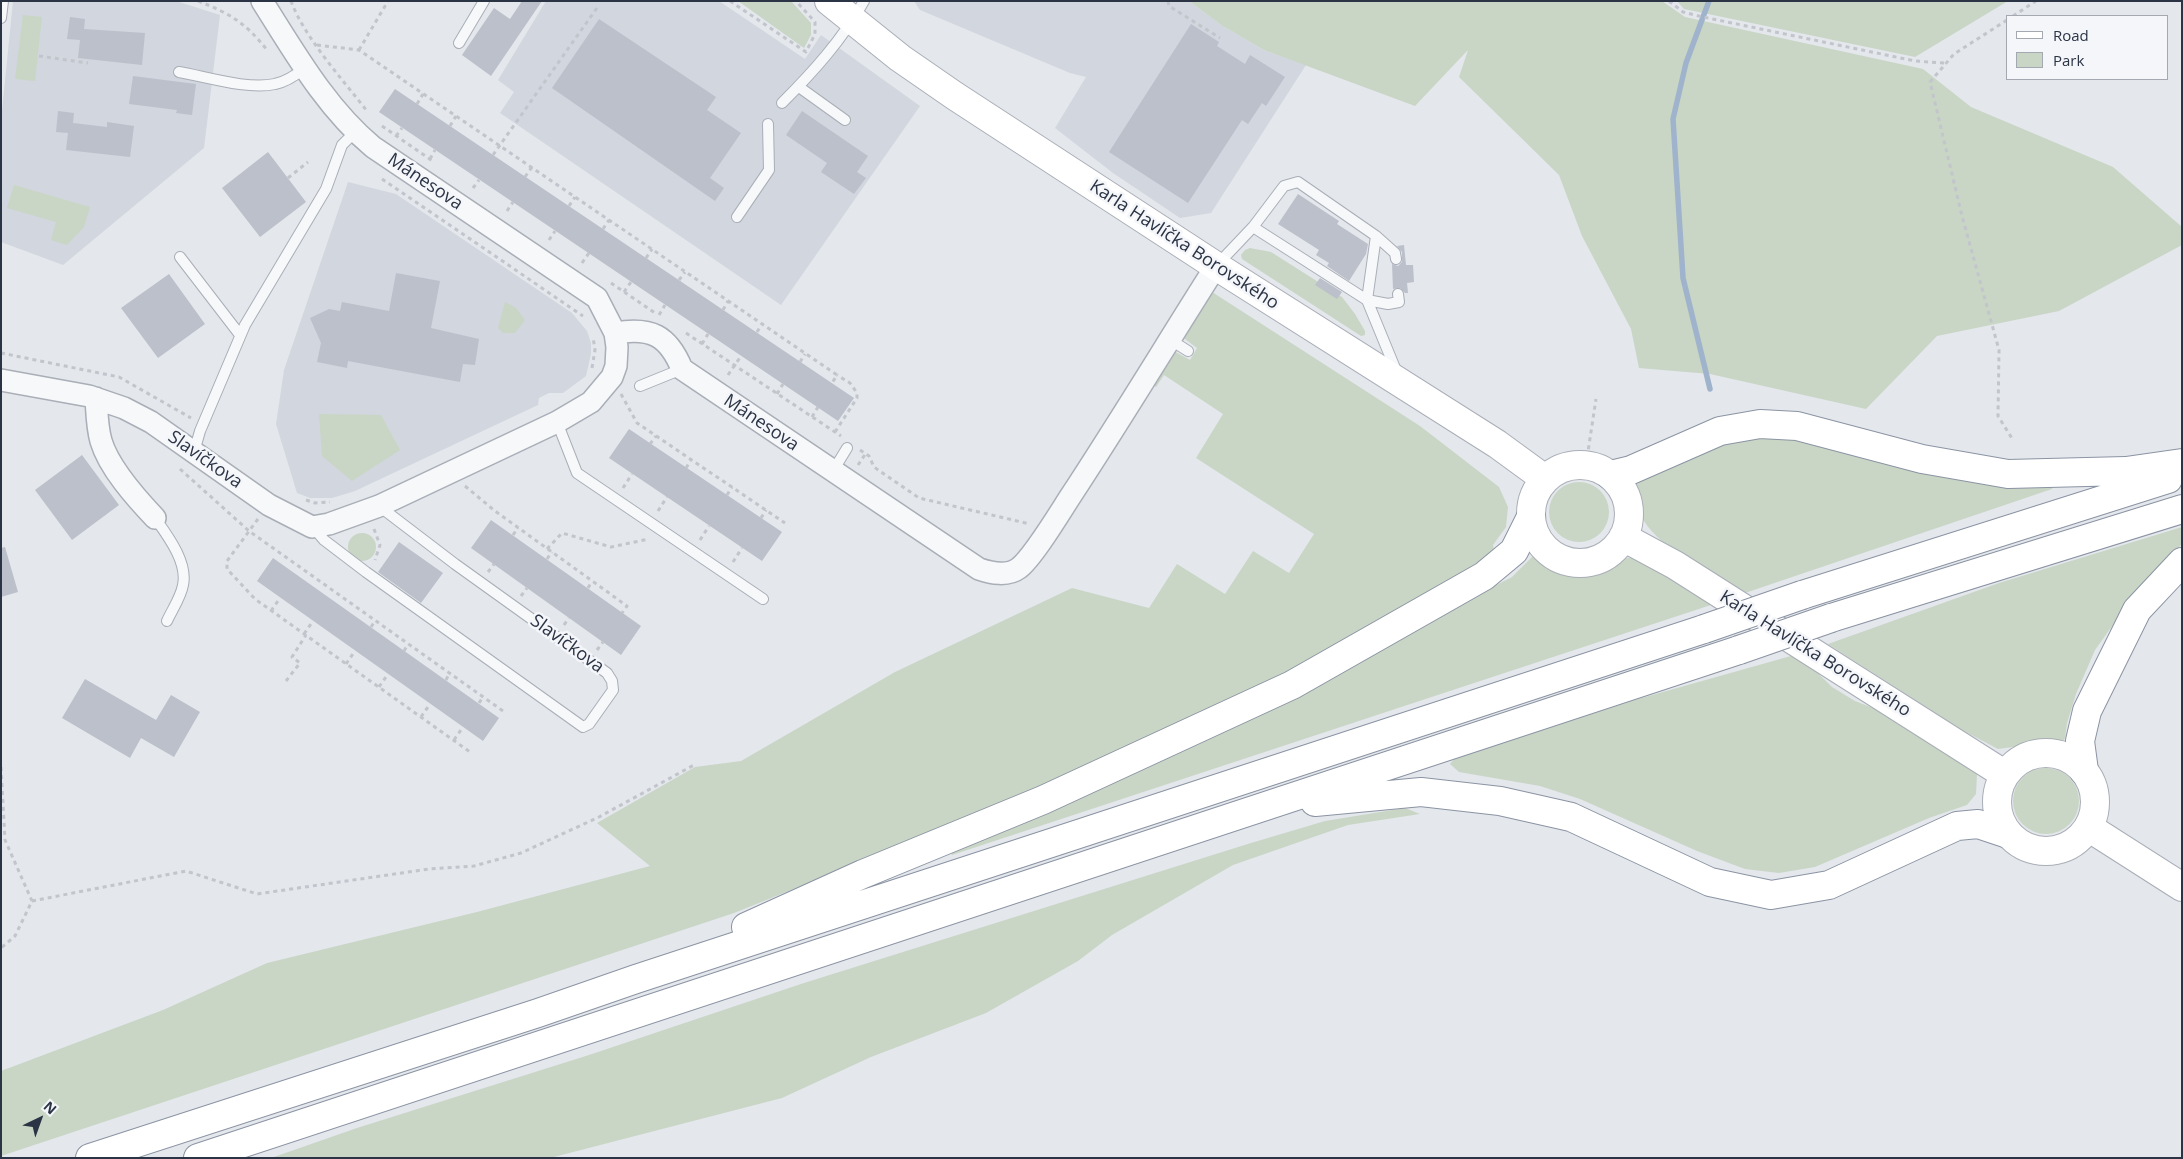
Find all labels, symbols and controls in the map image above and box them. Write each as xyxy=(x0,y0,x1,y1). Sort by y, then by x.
legend xyxy=(2006,15,2168,80)
text: Road xyxy=(2053,25,2089,45)
text: Park xyxy=(2053,50,2084,70)
street label: Mánesova xyxy=(383,149,467,215)
street label: Karla Havlíčka Borovského xyxy=(1085,176,1283,314)
street label: Mánesova xyxy=(719,390,803,456)
street label: Slavíčkova xyxy=(164,427,246,493)
street label: Karla Havlíčka Borovského xyxy=(1715,586,1915,722)
street label: Slavíčkova xyxy=(526,610,608,678)
north arrow xyxy=(15,1094,65,1144)
text: N xyxy=(40,1097,61,1118)

